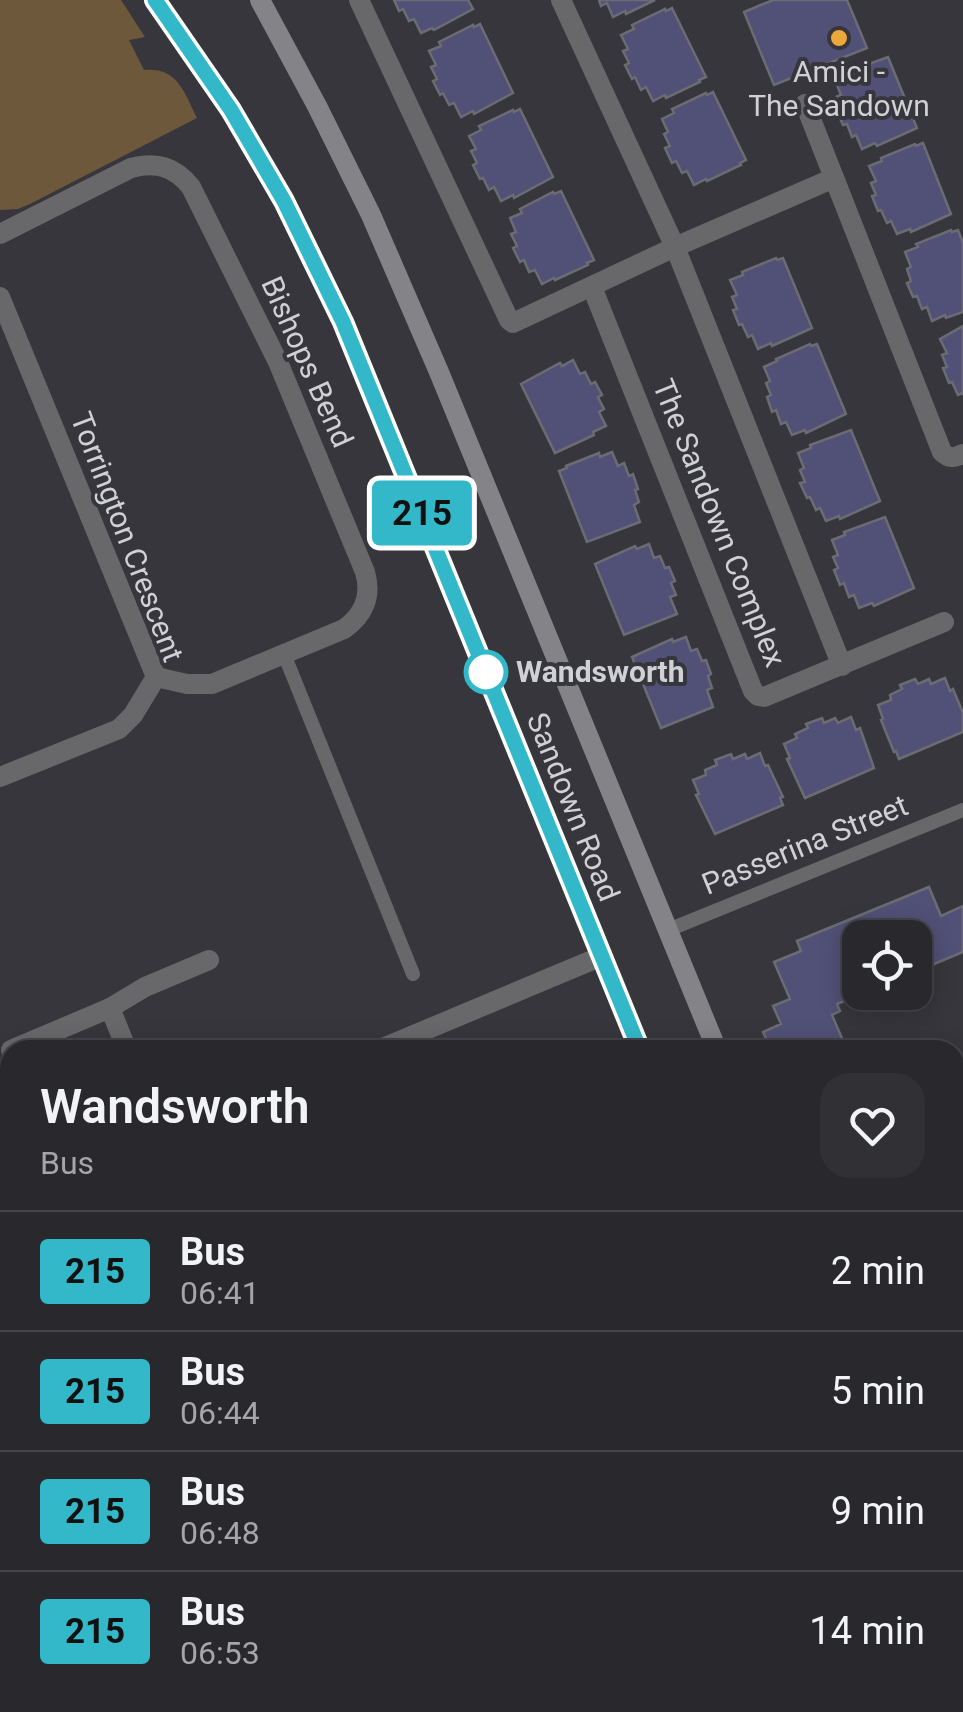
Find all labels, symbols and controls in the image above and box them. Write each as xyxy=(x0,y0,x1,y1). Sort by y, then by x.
marker: Amici - The Sandown xyxy=(828,27,850,49)
place label: Amici - The Sandown xyxy=(748,54,930,123)
street label: Bishops Bend xyxy=(254,271,361,452)
street label: The Sandown Complex xyxy=(646,374,793,672)
street label: Torrington Crescent xyxy=(64,407,191,666)
line badge: 215 xyxy=(364,480,480,546)
text: 215 xyxy=(392,493,452,534)
marker: Wandsworth xyxy=(465,651,507,693)
place label: Wandsworth xyxy=(516,654,685,689)
street label: Sandown Road xyxy=(520,707,627,906)
street label: Passerina Street xyxy=(697,787,913,902)
map controls xyxy=(842,920,932,1010)
button: locate xyxy=(842,920,932,1010)
button: heart xyxy=(820,1073,925,1178)
text: Wandsworth xyxy=(40,1078,310,1135)
text: Bus xyxy=(40,1144,94,1182)
text: Bus xyxy=(180,1230,245,1274)
text: 2 min xyxy=(831,1249,925,1293)
text: 215 xyxy=(65,1251,125,1292)
text: 06:41 xyxy=(180,1274,260,1312)
text: Bus xyxy=(180,1350,245,1394)
text: 5 min xyxy=(831,1369,925,1413)
text: 215 xyxy=(65,1371,125,1412)
text: 06:44 xyxy=(180,1394,260,1432)
text: Bus xyxy=(180,1470,245,1514)
text: 9 min xyxy=(831,1489,925,1533)
text: 215 xyxy=(65,1491,125,1532)
text: 06:48 xyxy=(180,1514,260,1552)
text: Bus xyxy=(180,1590,245,1634)
text: 14 min xyxy=(809,1609,925,1653)
text: 215 xyxy=(65,1611,125,1652)
text: 06:53 xyxy=(180,1634,260,1672)

